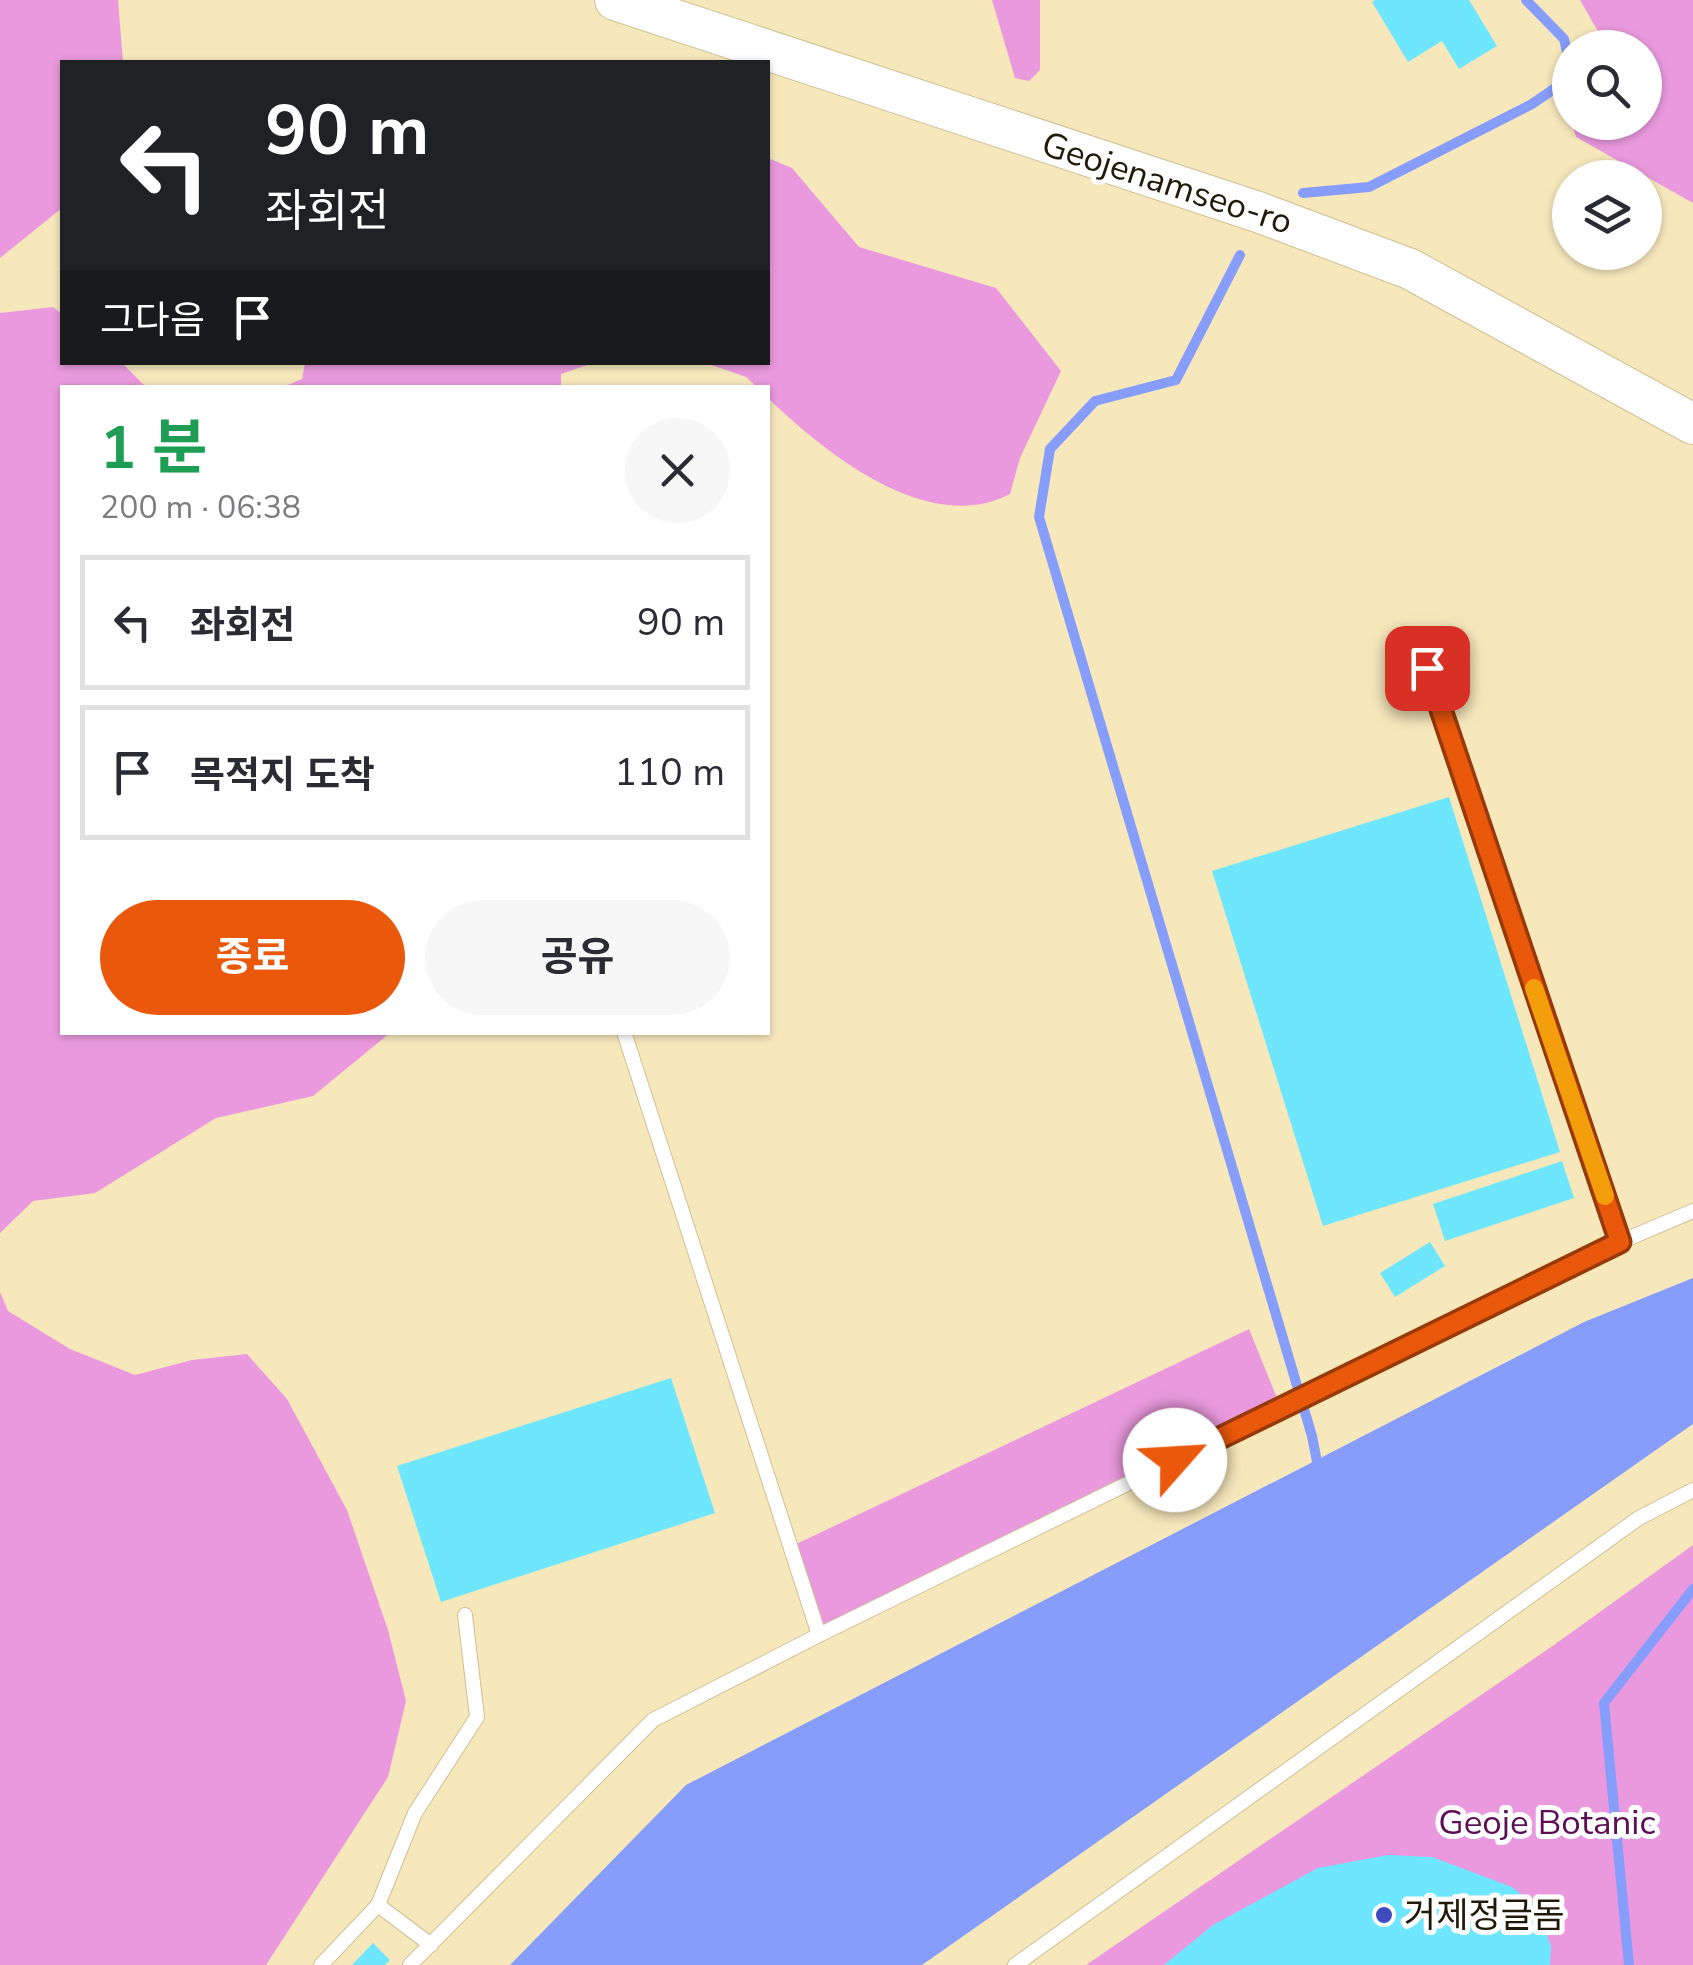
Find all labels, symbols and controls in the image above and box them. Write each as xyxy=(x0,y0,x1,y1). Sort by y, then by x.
map controls xyxy=(1552,30,1662,270)
button: search xyxy=(1552,30,1662,140)
text: 90 m xyxy=(265,83,429,179)
icon: left xyxy=(100,100,230,230)
street label: Geojenamseo-ro xyxy=(1036,120,1298,246)
button: layers xyxy=(1552,160,1662,270)
text: 좌회전 xyxy=(265,181,389,242)
icon: arrive xyxy=(225,290,280,345)
text: 그다음 xyxy=(100,295,205,346)
text: 1 분 xyxy=(100,407,207,489)
button: close xyxy=(625,418,730,523)
text: 200 m · 06:38 xyxy=(100,486,301,529)
icon: left xyxy=(105,595,160,650)
text: 90 m xyxy=(637,597,725,648)
text: 좌회전 xyxy=(190,600,295,651)
pin xyxy=(1385,626,1470,711)
icon: arrive xyxy=(1400,641,1455,696)
icon: arrive xyxy=(105,745,160,800)
text: 110 m xyxy=(614,747,725,798)
text: 목적지 도착 xyxy=(190,750,375,801)
button: 종료 xyxy=(100,900,405,1015)
button: 공유 xyxy=(425,900,730,1015)
position arrow xyxy=(1123,1408,1227,1512)
park label: Geoje Botanic xyxy=(1438,1799,1656,1846)
place label: 거제정글돔 xyxy=(1404,1892,1565,1939)
marker: 거제정글돔 xyxy=(1373,1904,1395,1926)

